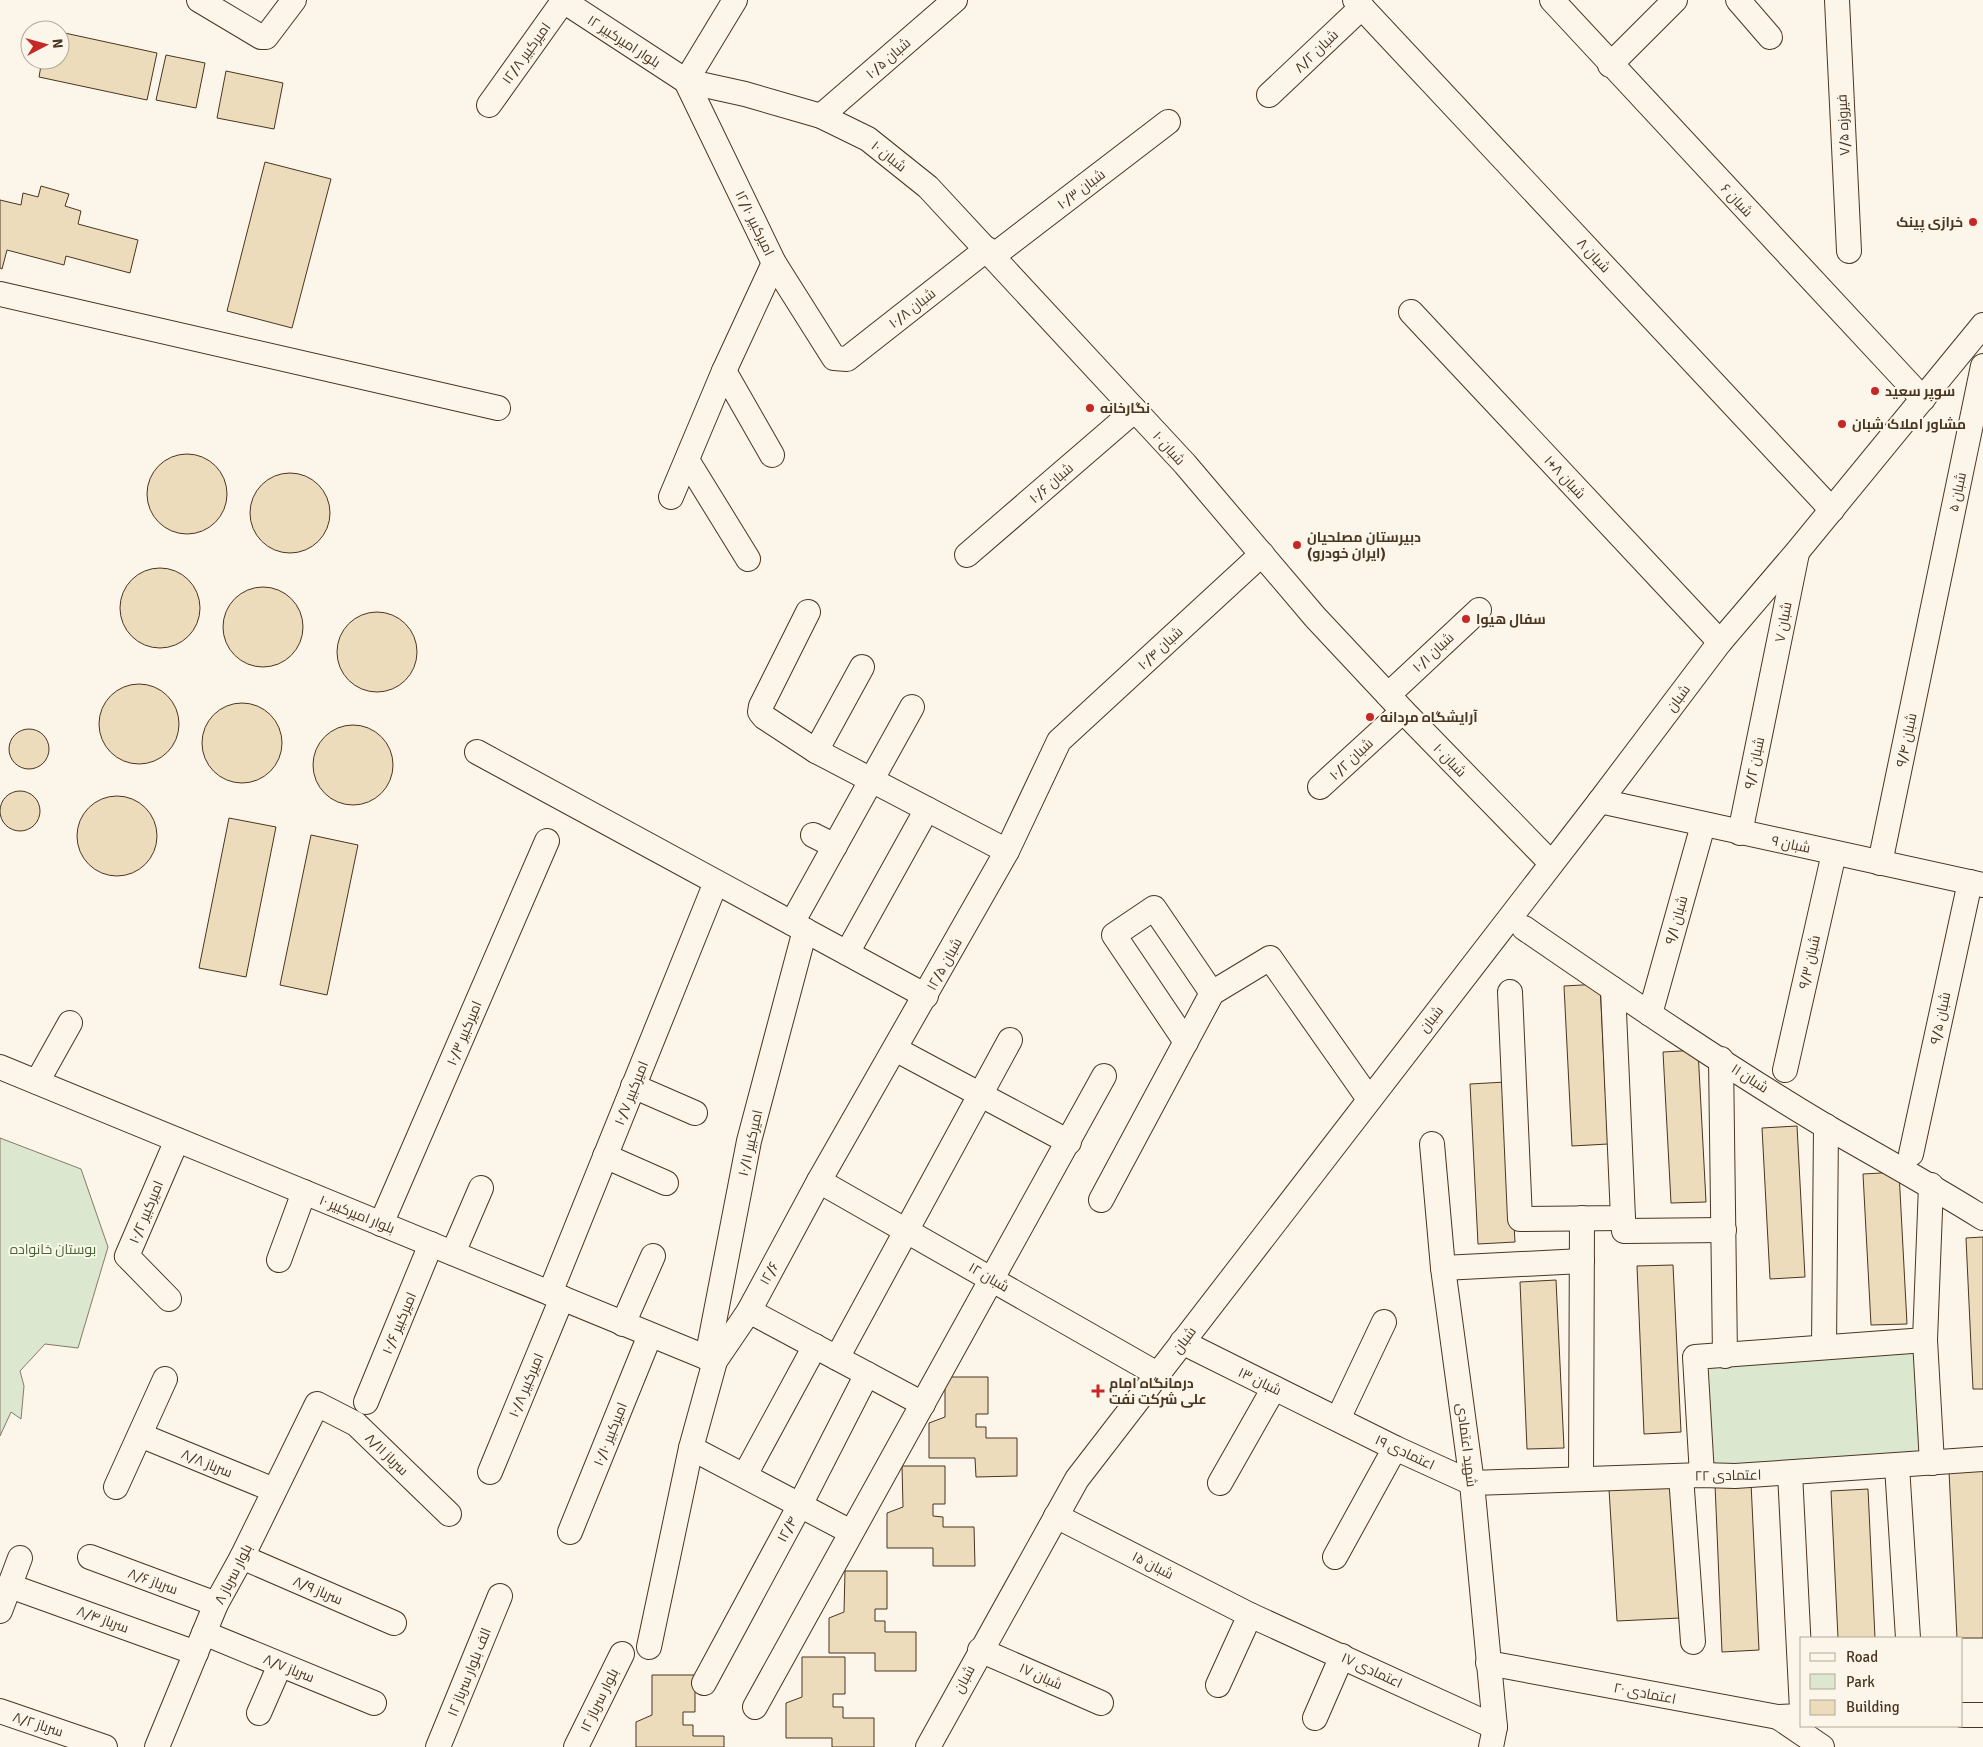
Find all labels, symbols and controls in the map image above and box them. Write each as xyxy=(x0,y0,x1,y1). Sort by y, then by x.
street label: ۱۲ بلوار امیرکبیر xyxy=(584,11,663,71)
street label: ۱۲/۸ امیرکبیر xyxy=(498,19,554,87)
north arrow xyxy=(20,20,70,70)
street label: ۸/۲ شبان xyxy=(1291,26,1342,76)
street label: ۱۰/۵ شبان xyxy=(863,34,914,82)
text: N xyxy=(48,38,66,49)
street label: ۷/۵ فیروزه xyxy=(1833,94,1854,156)
street label: ۱۰ شبان xyxy=(868,137,910,175)
street label: ۱۰/۳ شبان xyxy=(1054,166,1109,213)
street label: ۶ شبان xyxy=(1717,180,1756,220)
street label: ۱۲/۱۰ امیرکبیر xyxy=(731,188,778,259)
place label: خرازی پینک xyxy=(1896,214,1963,233)
marker: خرازی پینک xyxy=(1967,216,1979,228)
street label: ۸ شبان xyxy=(1573,235,1614,276)
street label: ۱۰/۸ شبان xyxy=(886,285,939,332)
place label: سوپر سعید xyxy=(1885,383,1955,402)
marker: سوپر سعید xyxy=(1869,385,1881,397)
place label: نگارخانه xyxy=(1100,400,1150,417)
marker: نگارخانه xyxy=(1084,402,1096,414)
place label: مشاور املاک شبان xyxy=(1852,416,1966,433)
marker: مشاور املاک شبان xyxy=(1836,418,1848,430)
street label: ۱۰ شبان xyxy=(1149,428,1188,469)
street label: ۱+۸ شبان xyxy=(1540,452,1589,502)
street label: ۱۰/۶ شبان xyxy=(1026,460,1077,507)
street label: ۵ شبان xyxy=(1945,471,1970,513)
place label: دبیرستان مصلحیان (ایران خودرو) xyxy=(1307,529,1421,562)
marker: دبیرستان مصلحیان (ایران خودرو) xyxy=(1291,539,1303,551)
street label: ۷ شبان xyxy=(1771,600,1796,644)
place label: سفال هیوا xyxy=(1476,611,1546,628)
marker: سفال هیوا xyxy=(1460,613,1472,625)
street label: ۱۰/۴ شبان xyxy=(1134,623,1186,673)
street label: ۱۰/۱ شبان xyxy=(1409,629,1458,676)
street label: شبان xyxy=(1663,682,1694,715)
place label: آرایشگاه مردانه xyxy=(1380,709,1478,726)
marker: آرایشگاه مردانه xyxy=(1364,711,1376,723)
street label: ۹/۴ شبان xyxy=(1892,712,1920,769)
street label: ۱۰/۲ شبان xyxy=(1326,735,1377,784)
street label: ۹/۲ شبان xyxy=(1741,736,1768,791)
street label: ۱۰ شبان xyxy=(1430,740,1470,781)
street label: ۹ شبان xyxy=(1770,832,1812,857)
street label: ۹/۱ شبان xyxy=(1661,894,1692,946)
street label: ۹/۳ شبان xyxy=(1795,933,1824,991)
street label: ۱۲/۵ شبان xyxy=(923,935,966,994)
street label: ۹/۵ شبان xyxy=(1927,990,1954,1046)
street label: ۱۰/۳ امیرکبیر xyxy=(443,998,486,1068)
street label: شبان xyxy=(1416,1003,1447,1036)
street label: ۱۰/۷ امیرکبیر xyxy=(611,1059,652,1128)
street label: ۱۱ شبان xyxy=(1728,1060,1772,1097)
street label: ۱۰/۱۱ امیرکبیر xyxy=(735,1108,766,1178)
street label: ۱۰/۲ امیرکبیر xyxy=(126,1178,167,1246)
street label: ۱۰ بلوار امیرکبیر xyxy=(317,1192,397,1237)
park label: بوستان خانواده xyxy=(10,1241,96,1258)
street label: ۱۲/۶ xyxy=(756,1258,783,1288)
street label: ۱۲ شبان xyxy=(965,1259,1012,1296)
street label: ۱۰/۶ امیرکبیر xyxy=(379,1290,420,1357)
street label: شبان xyxy=(1169,1324,1200,1357)
street label: ۱۰/۸ امیرکبیر xyxy=(505,1351,548,1420)
street label: ۱۳ شبان xyxy=(1235,1364,1284,1399)
place label: درمانگاه امام علی شرکت نفت xyxy=(1109,1375,1207,1408)
marker: درمانگاه امام علی شرکت نفت xyxy=(1091,1384,1105,1398)
street label: ۱۰/۱۰ امیرکبیر xyxy=(590,1400,631,1468)
street label: شهید اعتمادی xyxy=(1453,1402,1480,1488)
street label: ۸/۱۱ سرباز xyxy=(362,1430,412,1479)
street label: ۱۹ اعتمادی xyxy=(1372,1431,1437,1474)
street label: ۸/۸ سرباز xyxy=(179,1446,235,1481)
street label: ۲۲ اعتمادی xyxy=(1694,1466,1762,1485)
street label: ۱۲/۴ xyxy=(774,1513,801,1545)
street label: ۸ بلوار سرباز xyxy=(211,1541,256,1607)
street label: ۱۵ شبان xyxy=(1129,1548,1176,1583)
street label: ۸/۶ سرباز xyxy=(126,1565,180,1598)
street label: ۸/۹ سرباز xyxy=(291,1572,345,1608)
street label: ۸/۴ سرباز xyxy=(74,1602,131,1637)
street label: ۱۲ الف بلوار سرباز xyxy=(444,1625,495,1719)
legend xyxy=(1800,1637,1963,1727)
text: Road xyxy=(1846,1648,1878,1666)
street label: ۱۷ اعتمادی xyxy=(1339,1649,1405,1692)
street label: ۸/۷ سرباز xyxy=(261,1651,317,1686)
street label: ۱۷ شبان xyxy=(1017,1659,1065,1693)
street label: شبان xyxy=(950,1662,979,1696)
street label: ۱۲ بلوار سرباز xyxy=(577,1666,622,1735)
text: Park xyxy=(1846,1673,1875,1691)
street label: ۲۰ اعتمادی xyxy=(1612,1679,1677,1708)
text: Building xyxy=(1846,1698,1900,1716)
street label: ۸/۲ سرباز xyxy=(10,1708,65,1741)

